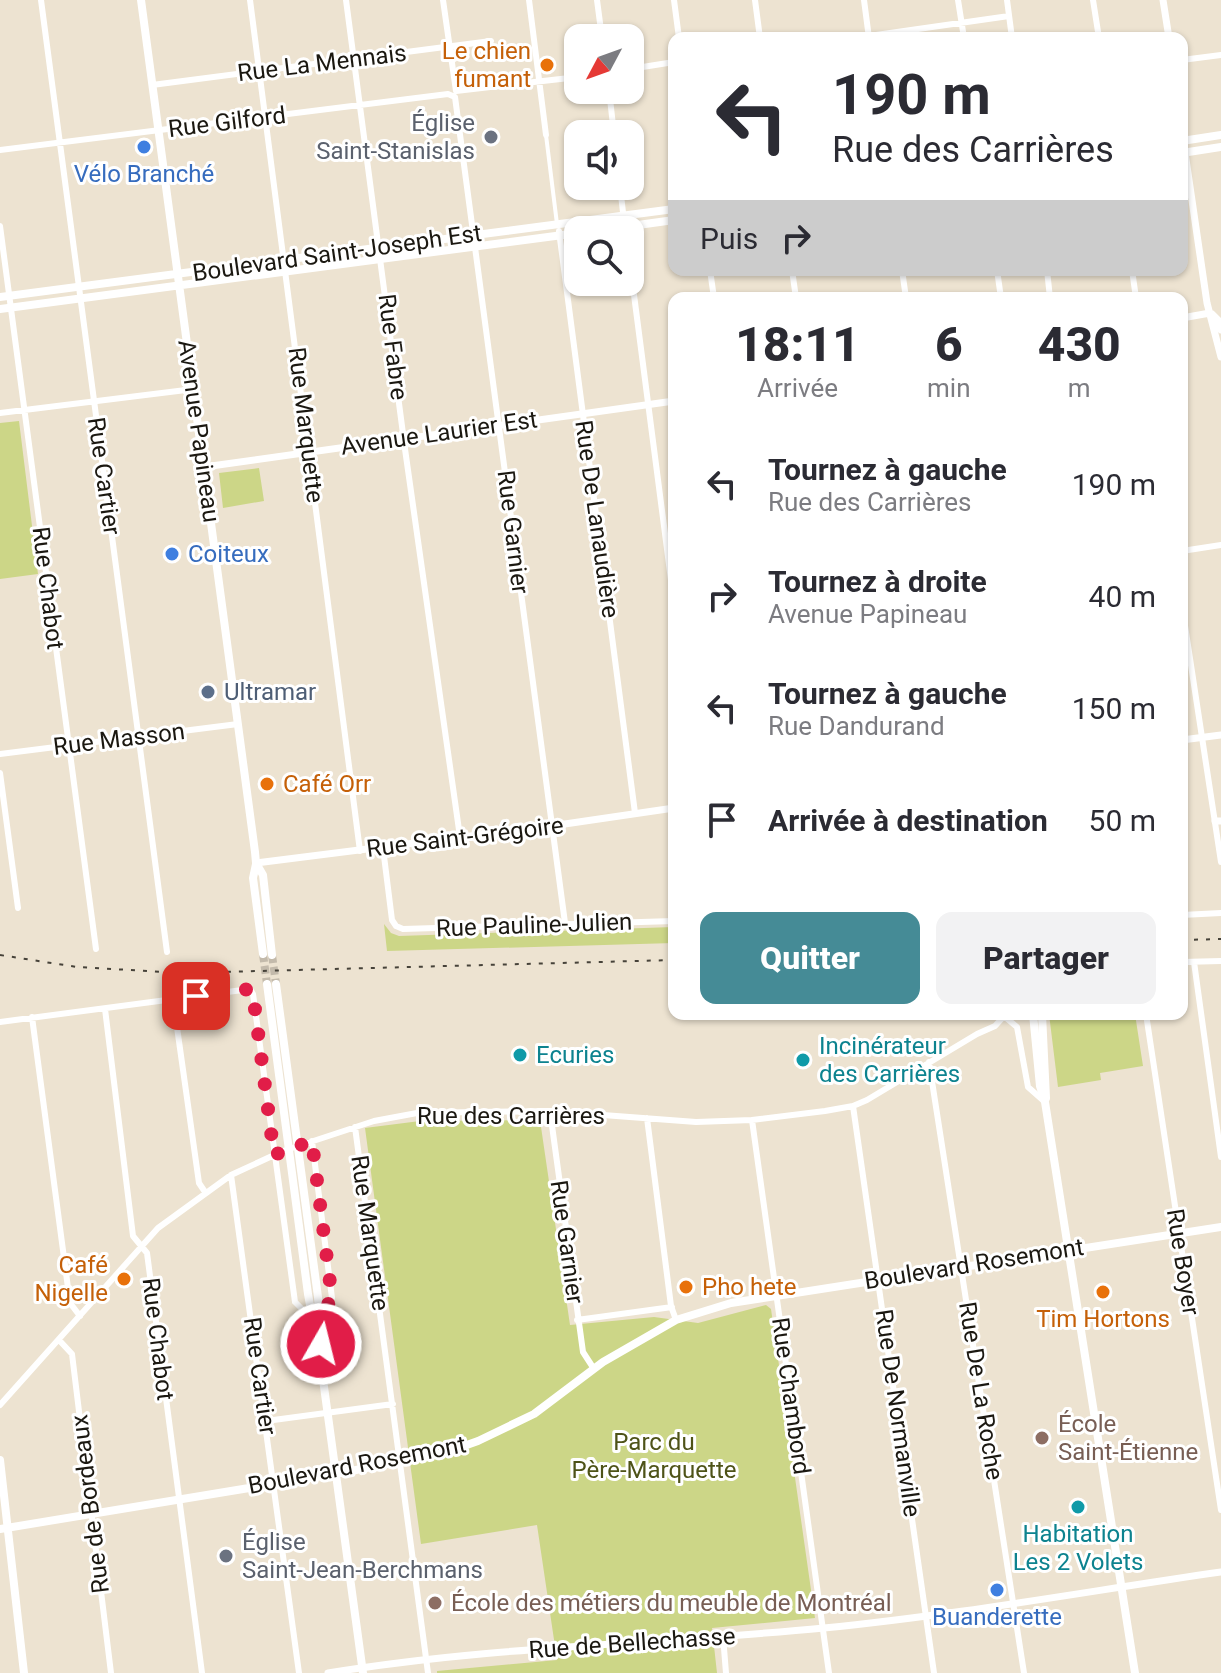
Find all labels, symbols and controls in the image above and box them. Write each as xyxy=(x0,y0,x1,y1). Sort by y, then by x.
north arrow xyxy=(564,24,644,104)
map controls xyxy=(564,24,644,296)
place label: Le chien fumant xyxy=(442,37,531,93)
street label: Rue La Mennais xyxy=(236,39,408,87)
marker: Le chien fumant xyxy=(538,56,556,74)
text: 190 m xyxy=(832,62,991,128)
icon: left xyxy=(700,64,804,168)
street label: Rue Gilford xyxy=(167,101,287,143)
place label: Église Saint-Stanislas xyxy=(316,109,475,165)
button: sound xyxy=(564,120,644,200)
marker: Église Saint-Stanislas xyxy=(482,128,500,146)
text: Rue des Carrières xyxy=(832,129,1114,171)
marker: Vélo Branché xyxy=(135,138,153,156)
place label: Vélo Branché xyxy=(74,160,214,188)
button: search xyxy=(564,216,644,296)
icon: right xyxy=(774,216,818,260)
street label: Boulevard Saint-Joseph Est xyxy=(191,219,483,287)
text: Puis xyxy=(700,221,758,256)
street label: Rue Fabre xyxy=(373,292,413,402)
text: 18:11 xyxy=(735,316,860,373)
text: 6 xyxy=(935,316,963,373)
text: 430 xyxy=(1038,316,1121,373)
street label: Avenue Papineau xyxy=(172,338,226,524)
street label: Rue Marquette xyxy=(283,346,329,504)
text: Arrivée xyxy=(757,373,838,403)
text: min xyxy=(927,373,971,403)
text: m xyxy=(1068,373,1091,403)
street label: Avenue Laurier Est xyxy=(339,405,539,461)
street label: Rue Cartier xyxy=(82,415,126,537)
street label: Rue De Lanaudière xyxy=(569,418,625,620)
text: Tournez à gauche xyxy=(768,452,1007,487)
icon: left xyxy=(700,462,744,506)
text: 190 m xyxy=(1072,467,1156,502)
street label: Rue Garnier xyxy=(492,469,534,595)
text: Rue des Carrières xyxy=(768,487,971,517)
street label: Rue Chabot xyxy=(27,525,69,651)
place label: Coiteux xyxy=(188,540,269,568)
marker: Coiteux xyxy=(163,545,181,563)
text: Tournez à droite xyxy=(768,564,987,599)
icon: right xyxy=(700,574,744,618)
text: 40 m xyxy=(1089,579,1156,614)
text: Avenue Papineau xyxy=(768,599,967,629)
text: Tournez à gauche xyxy=(768,676,1007,711)
place label: Ultramar xyxy=(224,678,316,706)
marker: Ultramar xyxy=(199,683,217,701)
icon: left xyxy=(700,686,744,730)
text: 150 m xyxy=(1072,691,1156,726)
text: Rue Dandurand xyxy=(768,711,945,741)
street label: Rue Masson xyxy=(52,717,186,761)
place label: Café Orr xyxy=(283,770,371,798)
marker: Café Orr xyxy=(258,775,276,793)
icon: arrive xyxy=(700,798,744,842)
text: Arrivée à destination xyxy=(768,803,1048,838)
text: 50 m xyxy=(1089,803,1156,838)
street label: Rue Saint-Grégoire xyxy=(365,811,565,863)
street label: Rue Pauline-Julien xyxy=(435,908,633,942)
button: Quitter xyxy=(700,912,920,1004)
button: Partager xyxy=(936,912,1156,1004)
pin xyxy=(162,962,230,1030)
icon: arrive xyxy=(174,974,218,1018)
place label: Incinérateur des Carrières xyxy=(819,1032,960,1088)
place label: Ecuries xyxy=(536,1041,614,1069)
marker: Ecuries xyxy=(511,1046,529,1064)
marker: Incinérateur des Carrières xyxy=(794,1051,812,1069)
street label: Rue des Carrières xyxy=(417,1102,605,1130)
street label: Rue Marquette xyxy=(345,1153,395,1313)
street label: Rue Garnier xyxy=(544,1179,590,1305)
street label: Rue Boyer xyxy=(1161,1207,1205,1317)
street label: Boulevard Rosemont xyxy=(862,1233,1086,1295)
place label: Café Nigelle xyxy=(34,1251,108,1307)
marker: Café Nigelle xyxy=(115,1270,133,1288)
place label: Pho hete xyxy=(702,1273,797,1301)
street label: Rue Chabot xyxy=(137,1276,179,1402)
marker: Pho hete xyxy=(677,1278,695,1296)
marker: Tim Hortons xyxy=(1094,1283,1112,1301)
street label: Rue De La Roche xyxy=(953,1300,1009,1482)
position arrow xyxy=(279,1302,363,1386)
place label: Tim Hortons xyxy=(1036,1305,1170,1333)
street label: Rue De Normanville xyxy=(870,1307,926,1519)
street label: Rue Cartier xyxy=(238,1315,282,1437)
street label: Rue Chambord xyxy=(766,1316,816,1476)
place label: École Saint-Étienne xyxy=(1058,1410,1198,1466)
street label: Rue de Bordeaux xyxy=(65,1413,115,1595)
park label: Parc du Père-Marquette xyxy=(572,1428,736,1484)
marker: École Saint-Étienne xyxy=(1033,1429,1051,1447)
street label: Boulevard Rosemont xyxy=(246,1430,469,1500)
marker: Habitation Les 2 Volets xyxy=(1069,1498,1087,1516)
place label: Habitation Les 2 Volets xyxy=(1013,1520,1143,1576)
place label: Église Saint-Jean-Berchmans xyxy=(242,1528,483,1584)
marker: Église Saint-Jean-Berchmans xyxy=(217,1547,235,1565)
marker: Buanderette xyxy=(988,1581,1006,1599)
place label: École des métiers du meuble de Montréal xyxy=(451,1589,892,1617)
marker: École des métiers du meuble de Montréal xyxy=(426,1594,444,1612)
place label: Buanderette xyxy=(932,1603,1062,1631)
street label: Rue de Bellechasse xyxy=(528,1622,736,1664)

